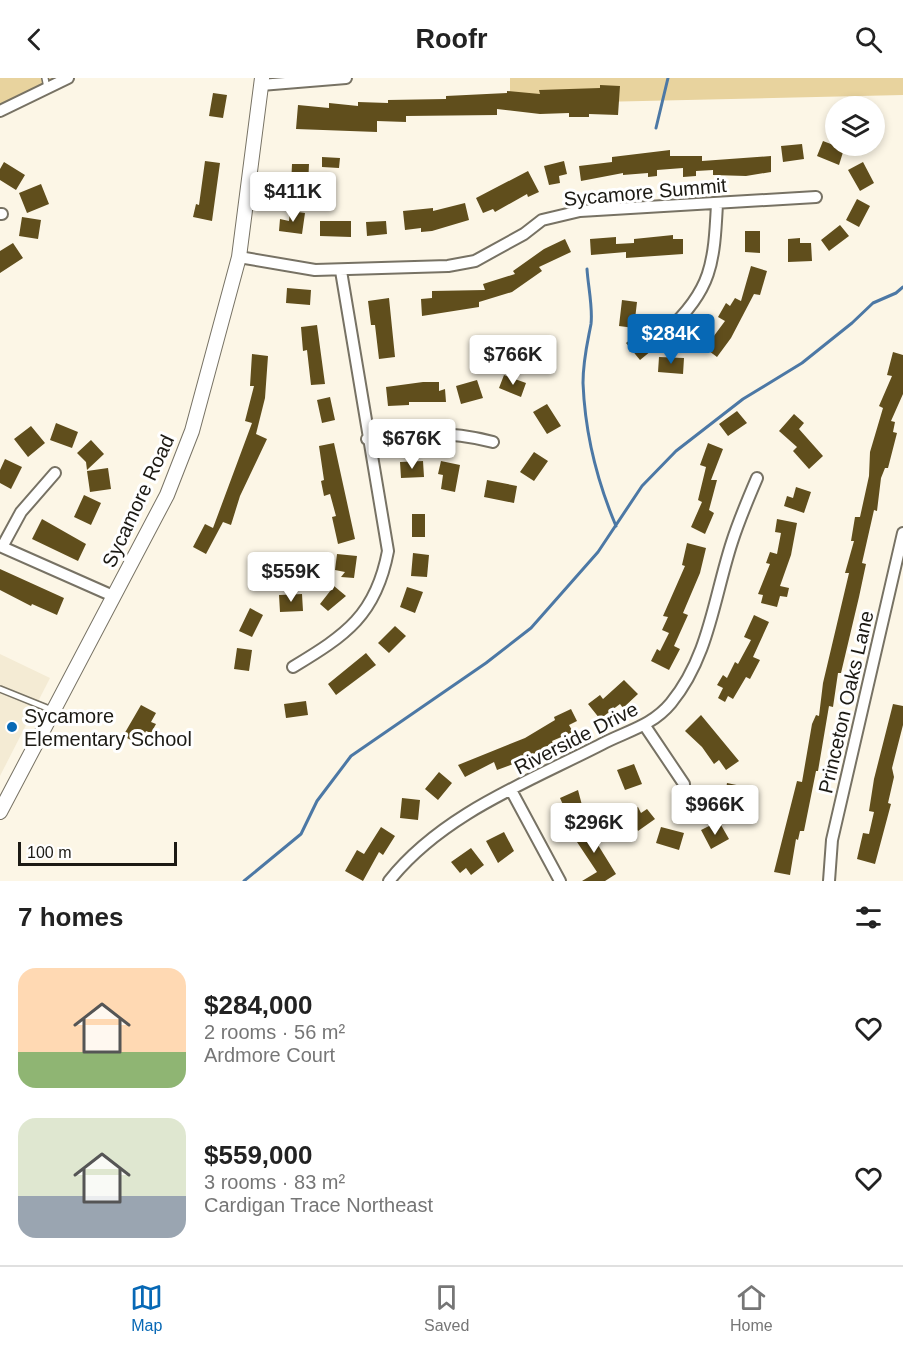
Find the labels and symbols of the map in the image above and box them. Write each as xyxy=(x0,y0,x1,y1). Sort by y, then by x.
pin: $411K xyxy=(251,172,335,223)
street label: Sycamore Summit xyxy=(563,174,728,210)
pin: $284K xyxy=(629,314,713,365)
pin: $766K xyxy=(471,335,555,386)
pin: $676K xyxy=(370,419,454,470)
street label: Sycamore Road xyxy=(98,431,178,571)
pin: $559K xyxy=(249,552,333,603)
street label: Princeton Oaks Lane xyxy=(814,609,878,795)
street label: Riverside Drive xyxy=(511,697,641,779)
place label: Sycamore Elementary School xyxy=(24,705,192,750)
marker: Sycamore Elementary School xyxy=(5,720,19,734)
pin: $966K xyxy=(673,785,757,836)
pin: $296K xyxy=(552,803,636,854)
scale bar xyxy=(18,839,177,866)

